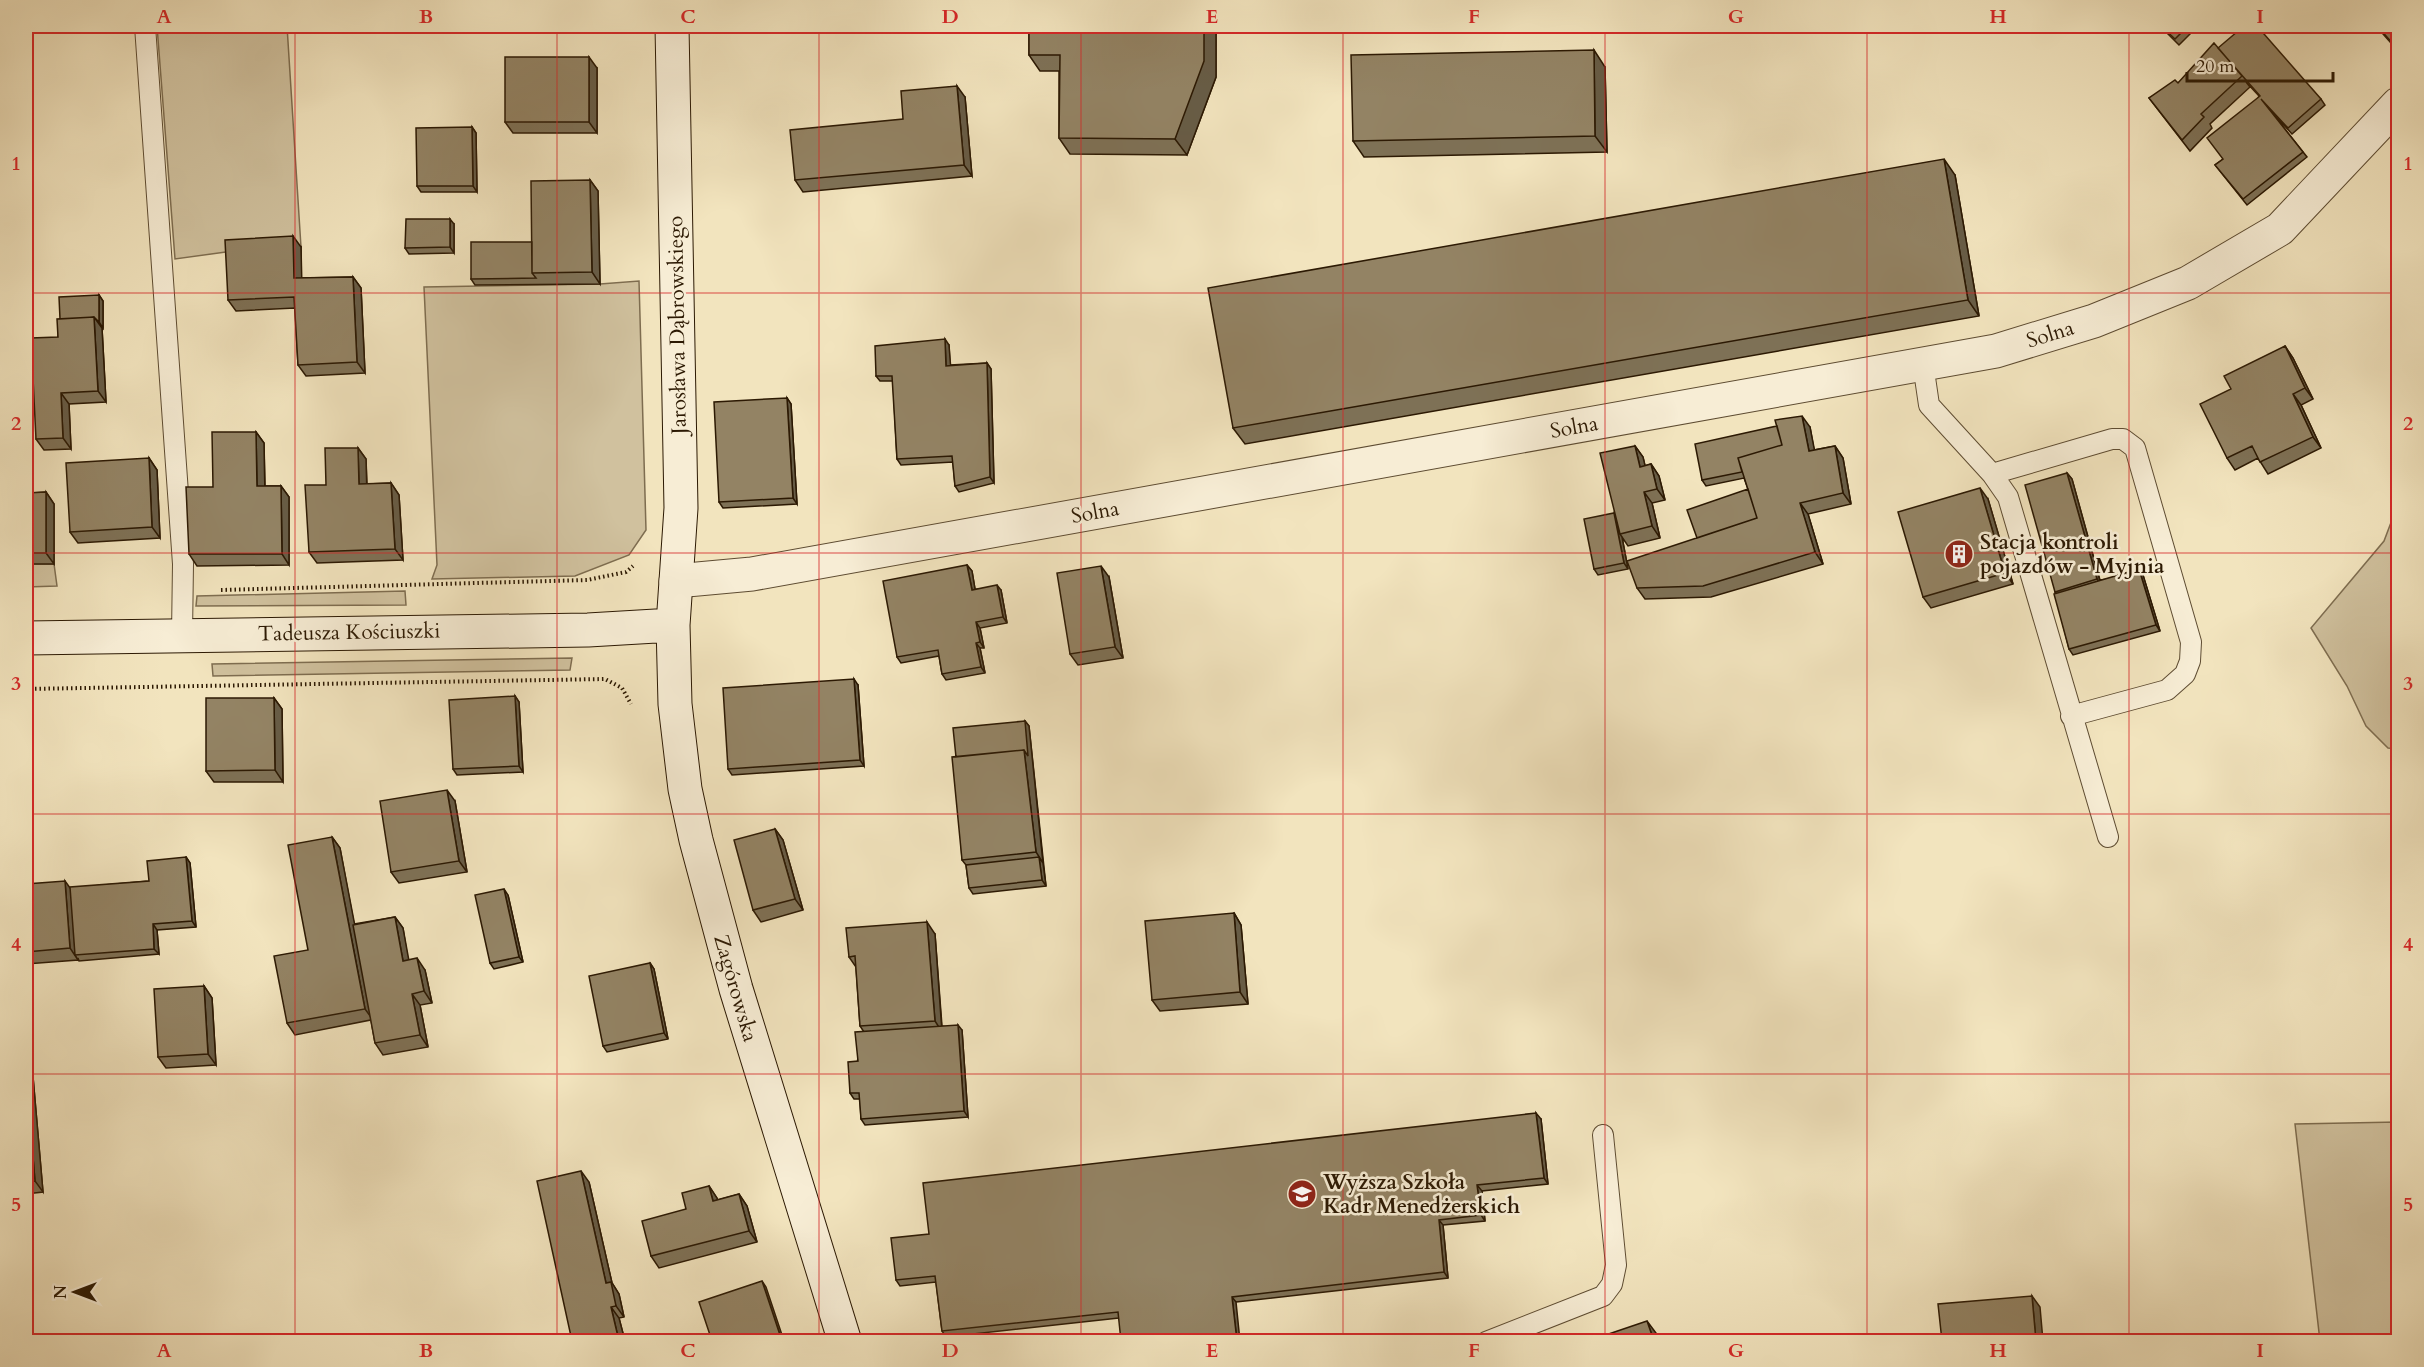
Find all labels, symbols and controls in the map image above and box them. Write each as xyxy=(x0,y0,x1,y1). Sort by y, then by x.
text: A xyxy=(156,3,172,30)
text: B xyxy=(419,3,433,30)
text: C xyxy=(680,3,696,30)
text: D xyxy=(941,3,959,30)
text: E xyxy=(1206,3,1218,30)
text: F xyxy=(1468,3,1480,30)
text: G xyxy=(1728,3,1744,30)
text: H xyxy=(1989,3,2007,30)
text: I xyxy=(2256,3,2264,30)
scale bar xyxy=(2187,45,2332,83)
text: 20 m xyxy=(2196,54,2235,79)
text: 1 xyxy=(11,150,21,177)
text: 1 xyxy=(2403,150,2413,177)
street label: Jarosława Dąbrowskiego xyxy=(661,215,694,438)
street label: Solna xyxy=(2023,314,2077,355)
street label: Solna xyxy=(1548,409,1600,446)
text: 2 xyxy=(11,410,21,437)
text: 2 xyxy=(2403,410,2413,437)
street label: Solna xyxy=(1069,494,1121,531)
place label: Stacja kontroli pojazdów - Myjnia xyxy=(1980,528,2165,581)
building icon: Stacja kontroli pojazdów - Myjnia xyxy=(1943,538,1975,570)
street label: Tadeusza Kościuszki xyxy=(258,616,441,649)
text: 3 xyxy=(11,670,21,697)
text: 3 xyxy=(2403,670,2413,697)
text: 4 xyxy=(11,931,21,958)
street label: Zagórowska xyxy=(706,931,765,1045)
text: 4 xyxy=(2403,931,2413,958)
place label: Wyższa Szkoła Kadr Menedżerskich xyxy=(1322,1168,1520,1221)
school or university icon: Wyższa Szkoła Kadr Menedżerskich xyxy=(1286,1178,1318,1210)
text: 5 xyxy=(11,1191,21,1218)
text: 5 xyxy=(2403,1191,2413,1218)
north arrow xyxy=(45,1262,105,1322)
text: N xyxy=(50,1285,72,1299)
text: A xyxy=(156,1337,172,1364)
text: B xyxy=(419,1337,433,1364)
text: C xyxy=(680,1337,696,1364)
text: D xyxy=(941,1337,959,1364)
text: E xyxy=(1206,1337,1218,1364)
text: F xyxy=(1468,1337,1480,1364)
text: G xyxy=(1728,1337,1744,1364)
text: H xyxy=(1989,1337,2007,1364)
text: I xyxy=(2256,1337,2264,1364)

